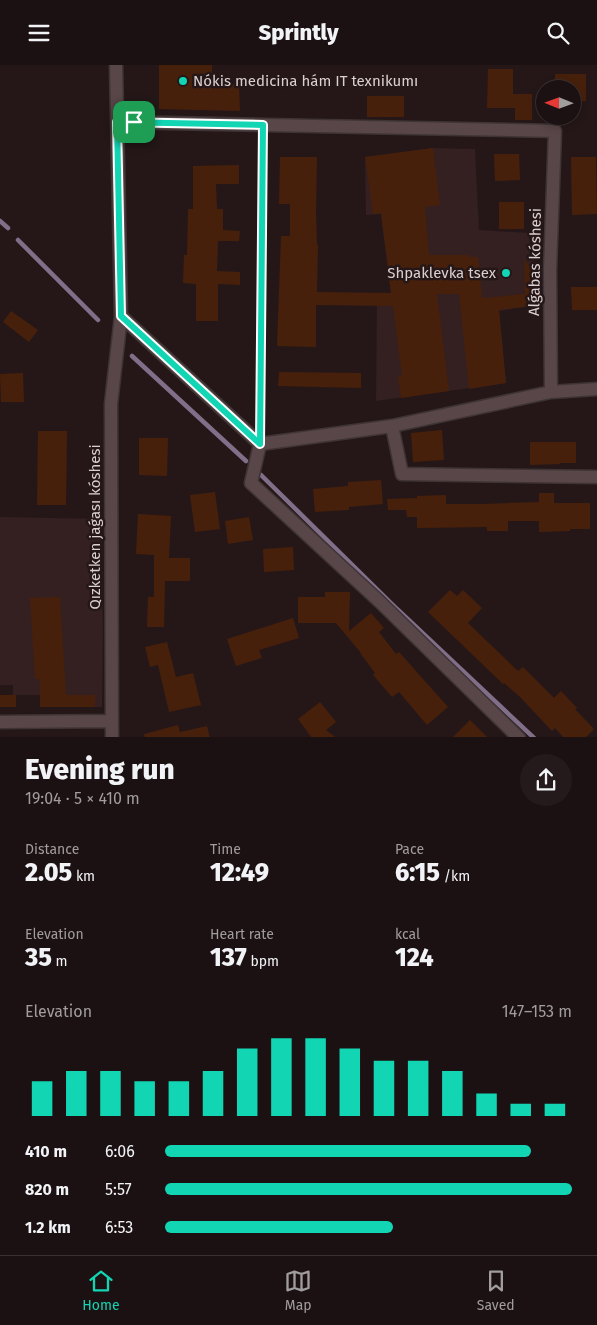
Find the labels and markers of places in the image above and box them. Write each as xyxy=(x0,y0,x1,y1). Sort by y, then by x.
place label: Nókis medicina hám IT texnikumı xyxy=(193,72,418,90)
marker: Nókis medicina hám IT texnikumı xyxy=(177,75,189,87)
pin xyxy=(113,101,155,143)
place label: Shpaklevka tsex xyxy=(387,264,497,282)
marker: Shpaklevka tsex xyxy=(500,267,512,279)

